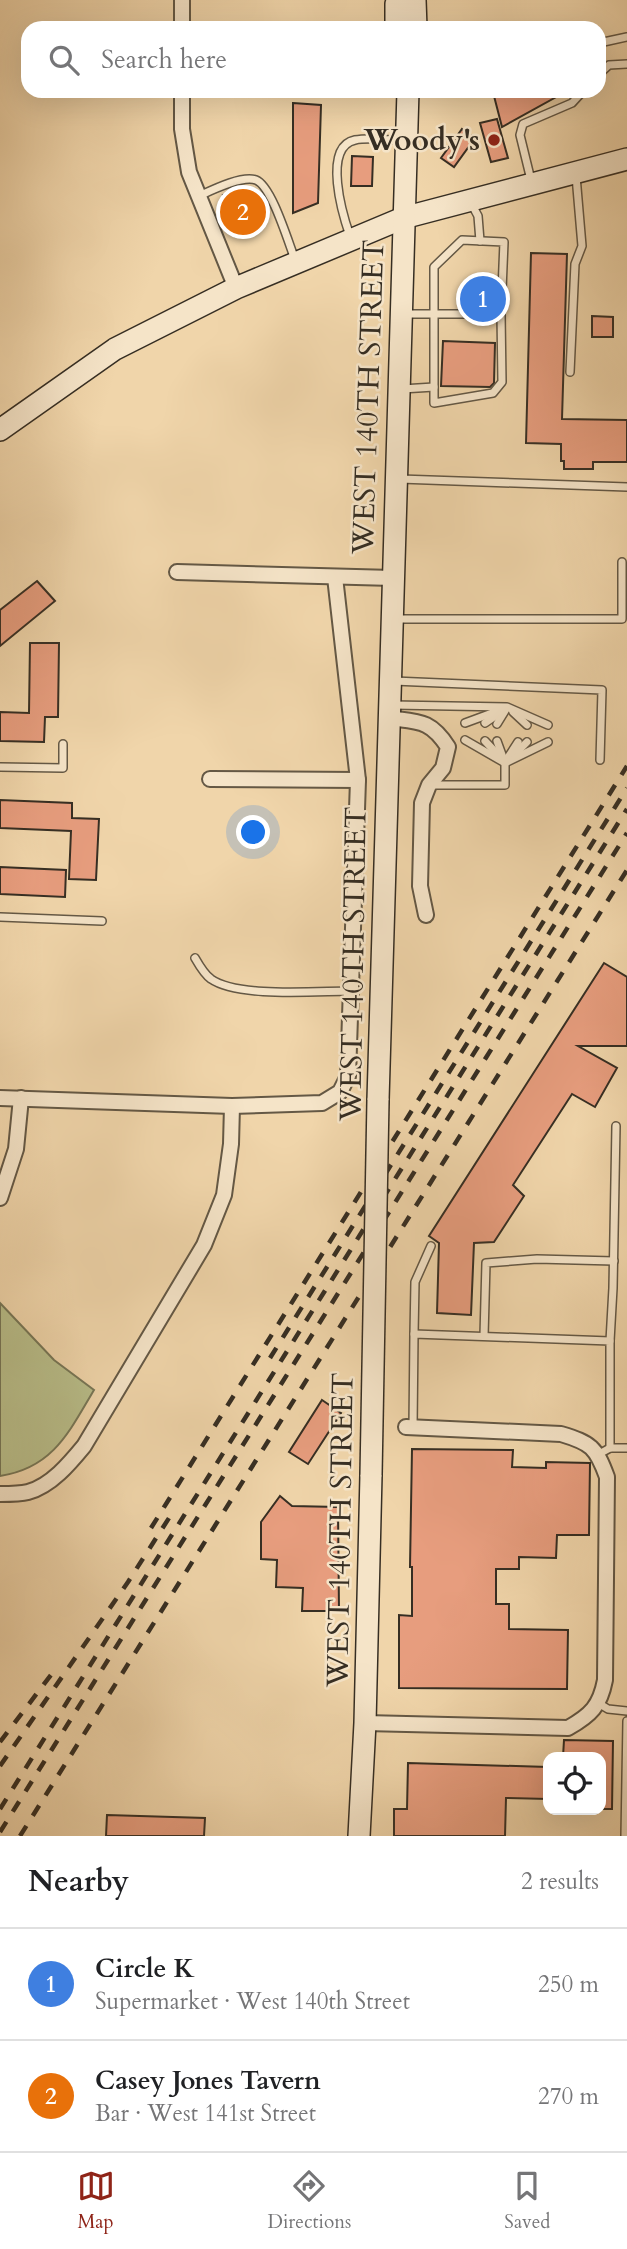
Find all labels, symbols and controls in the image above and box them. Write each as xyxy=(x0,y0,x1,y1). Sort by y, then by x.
search box xyxy=(21,21,606,98)
icon: search xyxy=(45,41,83,79)
text: Search here xyxy=(101,42,227,77)
place label: Woody's xyxy=(363,120,480,161)
marker: Woody's xyxy=(486,132,502,148)
pin: 2 xyxy=(220,186,266,238)
street label: WEST 140TH STREET xyxy=(342,239,394,556)
pin: 1 xyxy=(460,273,506,325)
street label: WEST 140TH STREET xyxy=(330,806,377,1123)
your location xyxy=(236,815,270,849)
street label: WEST 140TH STREET xyxy=(317,1372,364,1689)
map controls xyxy=(543,1752,606,1815)
button: locate xyxy=(543,1752,606,1815)
text: Nearby xyxy=(28,1861,129,1902)
text: 2 results xyxy=(521,1866,599,1897)
text: Circle K xyxy=(95,1951,195,1986)
text: 1 xyxy=(45,1969,57,2000)
text: 250 m xyxy=(538,1969,599,2000)
text: Supermarket · West 140th Street xyxy=(95,1986,410,2017)
text: Casey Jones Tavern xyxy=(95,2063,321,2098)
text: 2 xyxy=(45,2081,57,2112)
text: 270 m xyxy=(538,2081,599,2112)
text: Bar · West 141st Street xyxy=(95,2098,316,2129)
tab: Map xyxy=(77,2167,115,2235)
tab: Directions xyxy=(268,2167,351,2235)
tab: Saved xyxy=(504,2167,550,2235)

